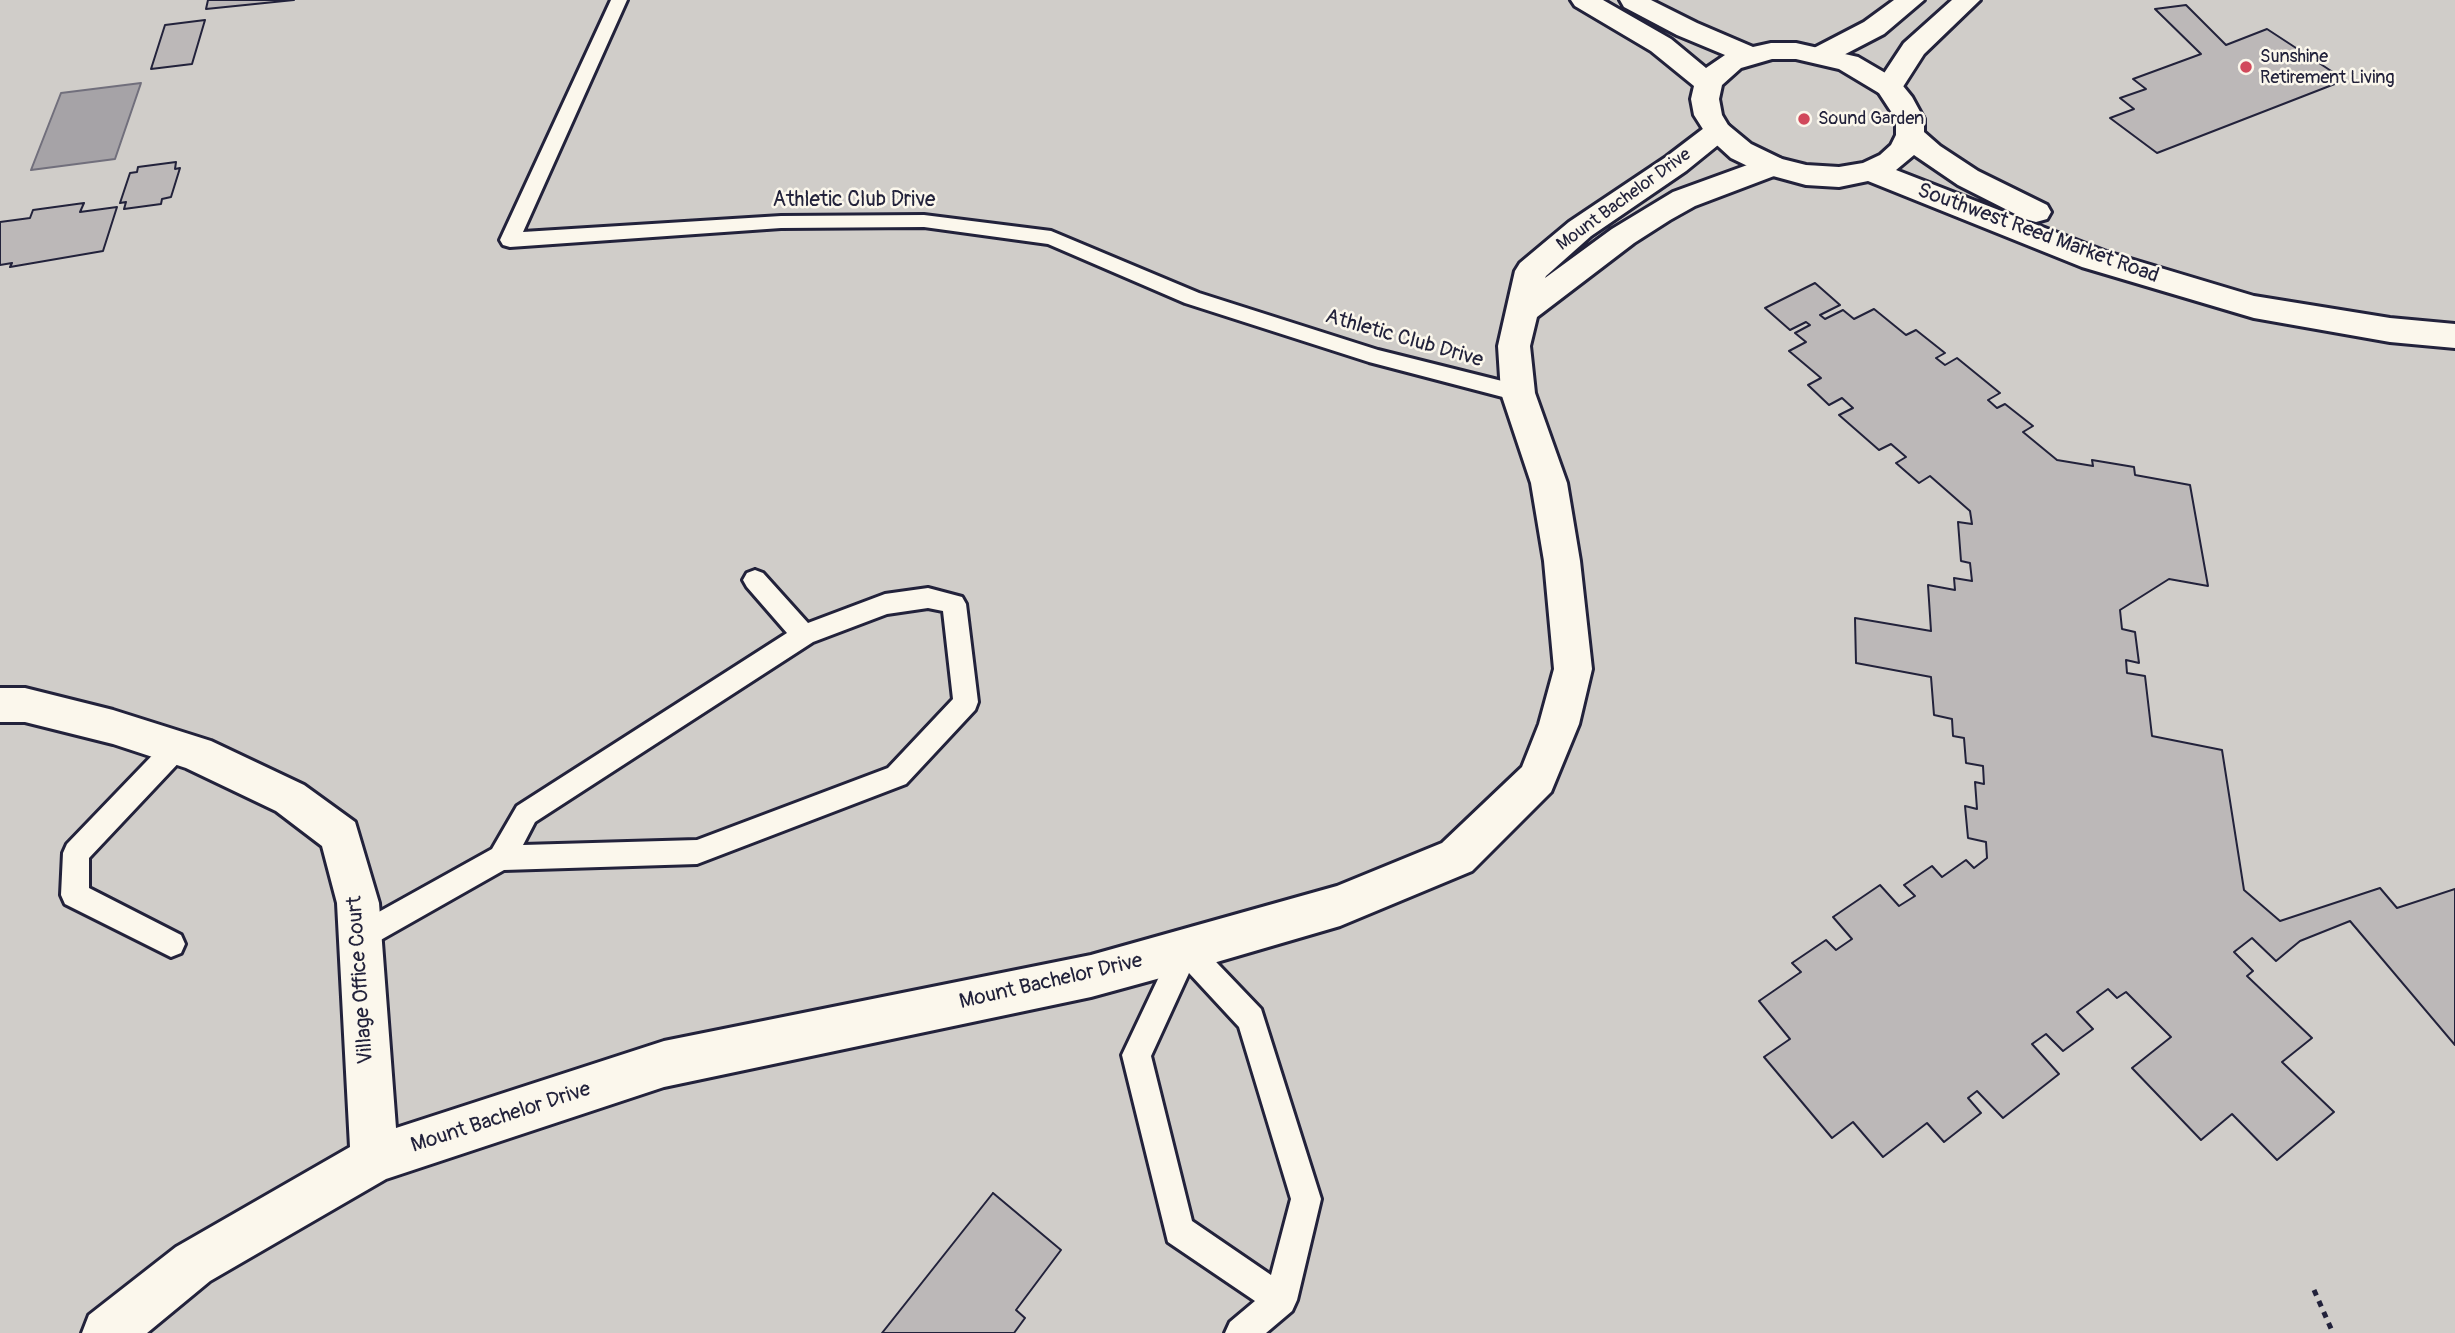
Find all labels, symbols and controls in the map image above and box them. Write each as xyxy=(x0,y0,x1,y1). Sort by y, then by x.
place label: Sunshine Retirement Living xyxy=(2260,46,2394,88)
marker: Sunshine Retirement Living xyxy=(2238,59,2254,75)
place label: Sound Garden xyxy=(1818,108,1924,130)
marker: Sound Garden xyxy=(1796,111,1812,127)
street label: Mount Bachelor Drive xyxy=(1553,144,1695,256)
street label: Southwest Reed Market Road xyxy=(1914,179,2162,289)
street label: Athletic Club Drive xyxy=(773,188,935,214)
street label: Athletic Club Drive xyxy=(1322,304,1486,374)
street label: Village Office Court xyxy=(343,895,379,1065)
street label: Mount Bachelor Drive xyxy=(957,949,1145,1015)
street label: Mount Bachelor Drive xyxy=(408,1077,594,1159)

